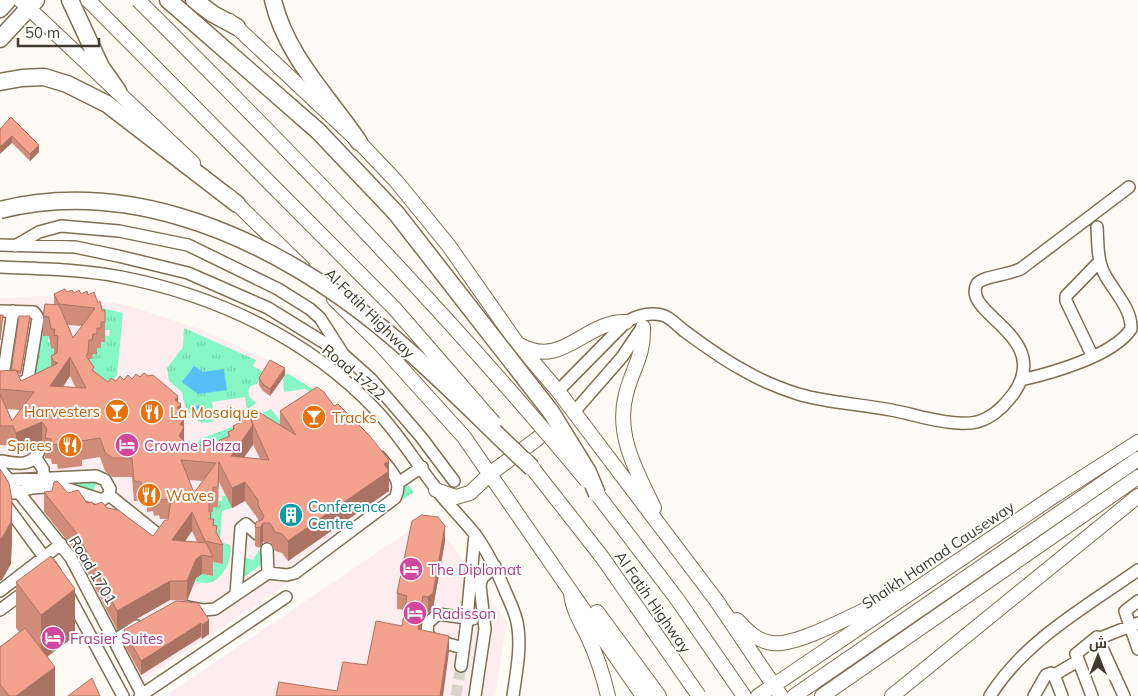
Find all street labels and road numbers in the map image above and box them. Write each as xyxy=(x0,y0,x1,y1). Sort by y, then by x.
street label: Al Fatih Highway xyxy=(321,264,419,362)
street label: Road 1722 xyxy=(319,340,389,404)
street label: Shaikh Hamad Causeway xyxy=(858,497,1018,613)
street label: Road 1701 xyxy=(65,532,121,608)
street label: Al Fatih Highway xyxy=(611,547,695,657)

